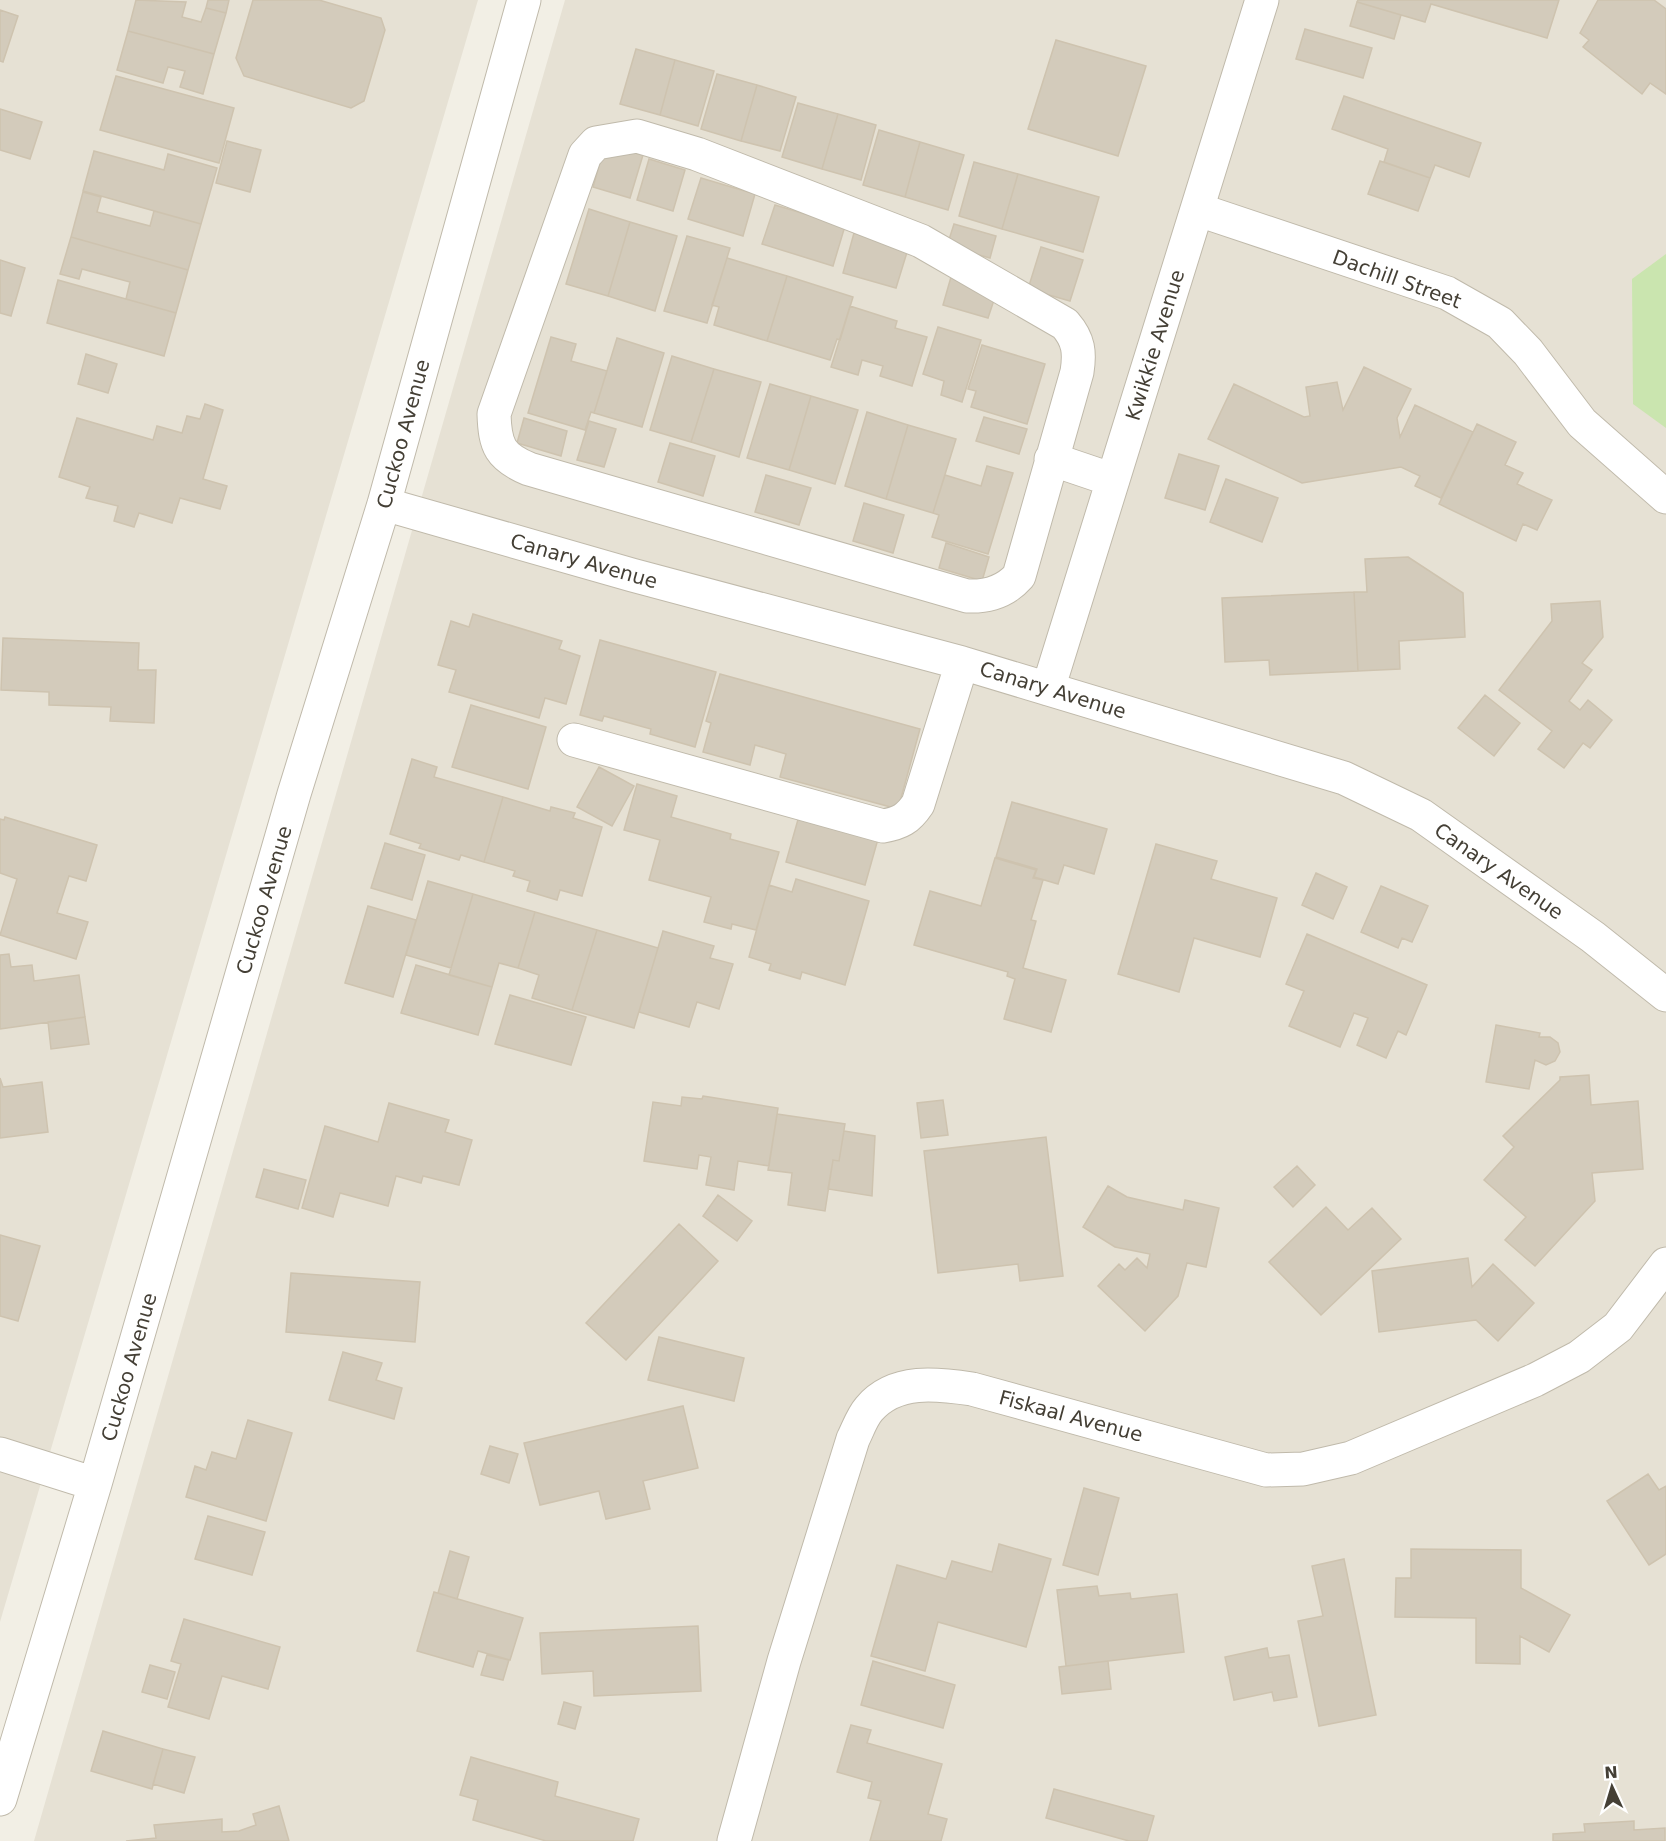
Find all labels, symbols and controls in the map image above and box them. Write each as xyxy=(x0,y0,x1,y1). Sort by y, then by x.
street label: Dachill Street xyxy=(1329,245,1465,313)
street label: Kwikkie Avenue xyxy=(1121,267,1189,423)
street label: Cuckoo Avenue xyxy=(372,357,434,511)
street label: Canary Avenue xyxy=(508,529,660,593)
street label: Canary Avenue xyxy=(977,656,1129,724)
street label: Canary Avenue xyxy=(1430,818,1568,924)
street label: Cuckoo Avenue xyxy=(231,823,297,977)
street label: Cuckoo Avenue xyxy=(96,1290,162,1444)
street label: Fiskaal Avenue xyxy=(996,1385,1146,1447)
north arrow xyxy=(1582,1757,1642,1817)
text: N xyxy=(1604,1763,1618,1782)

